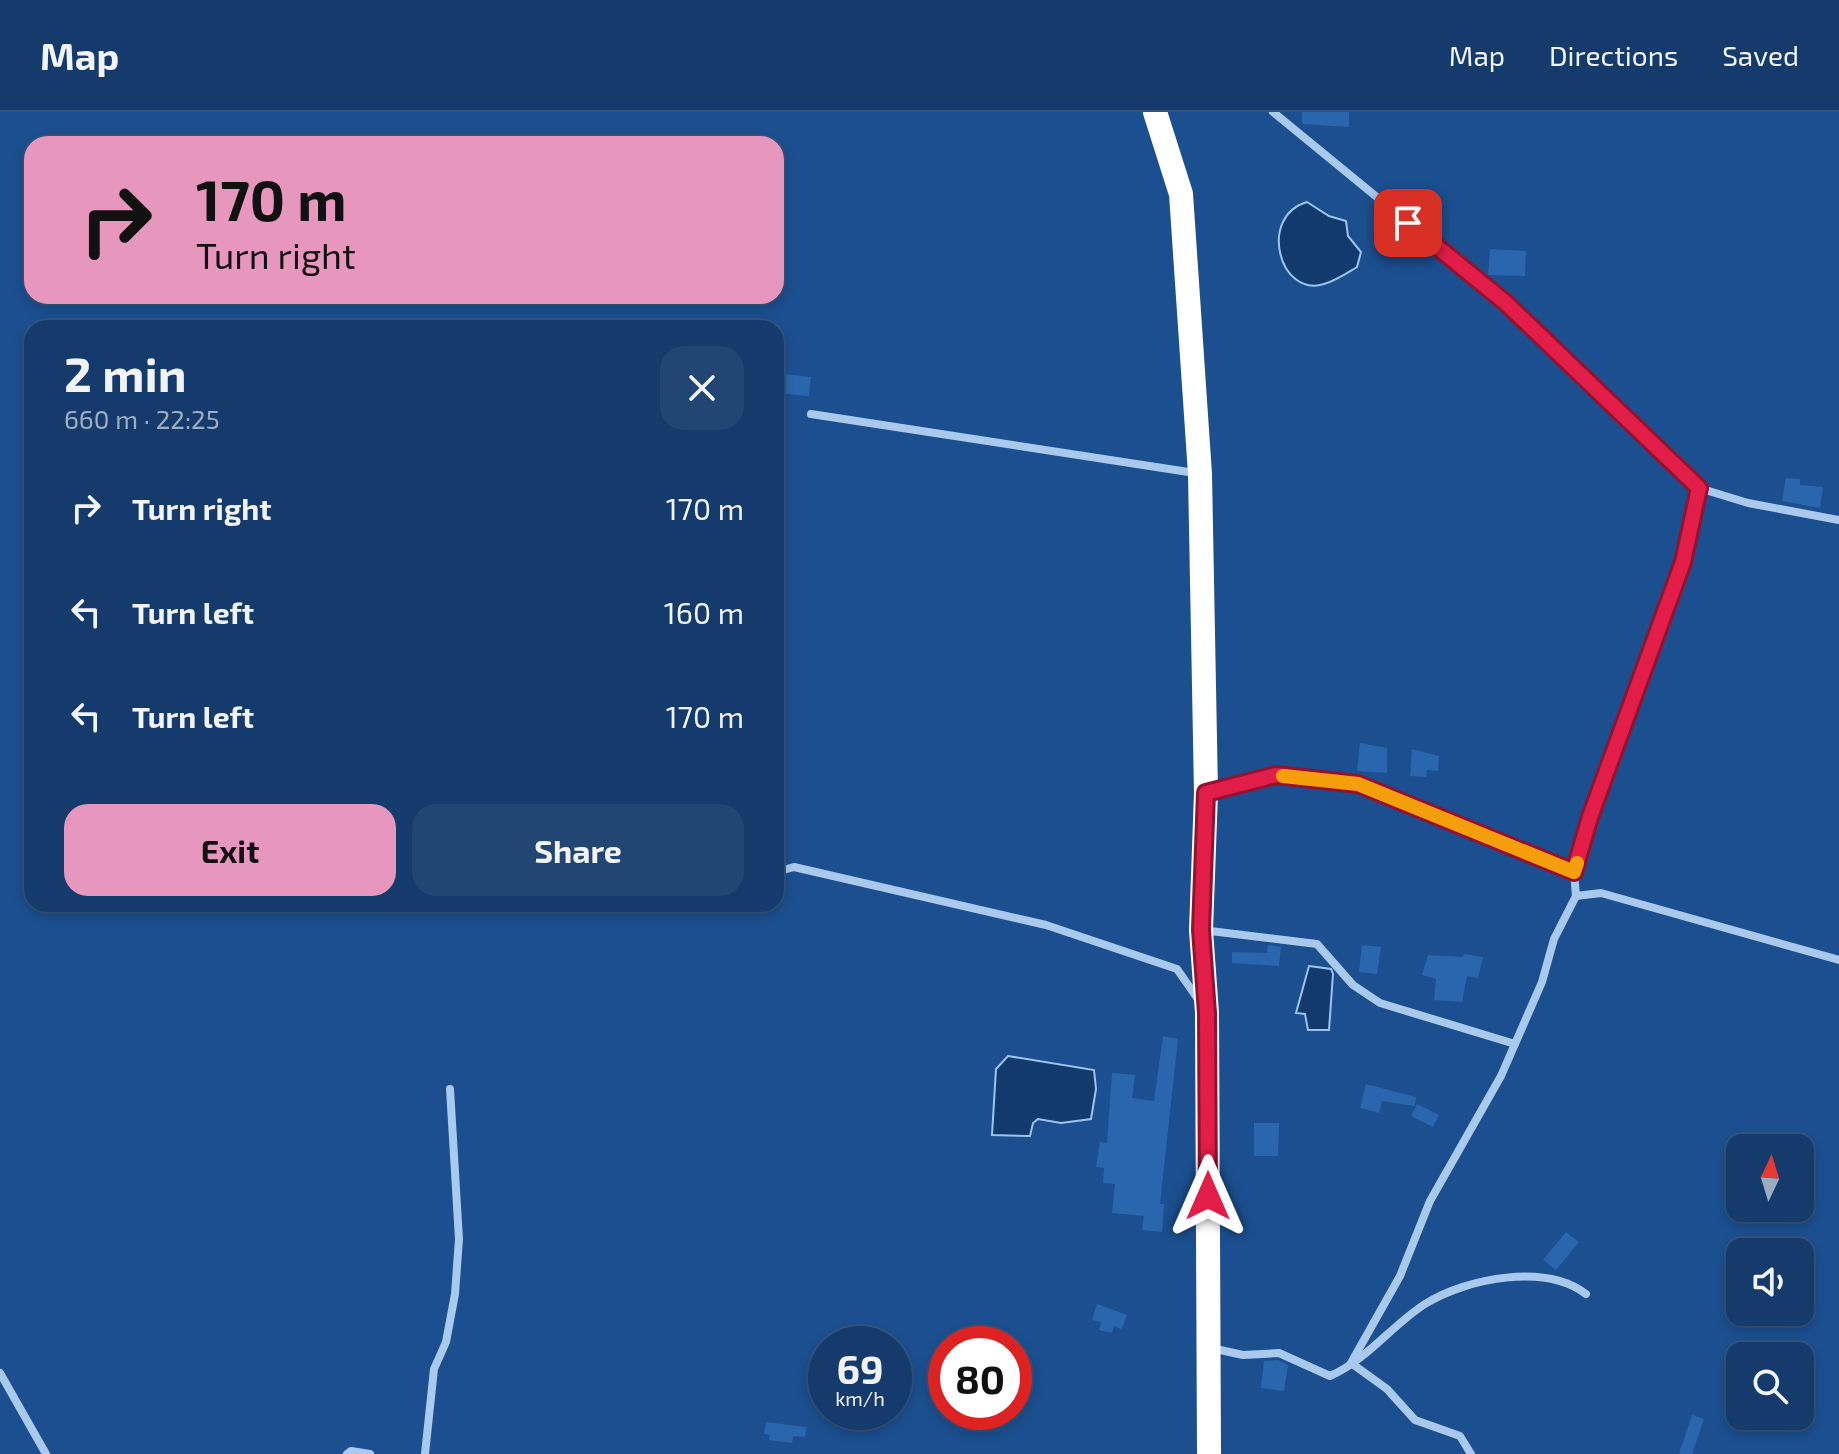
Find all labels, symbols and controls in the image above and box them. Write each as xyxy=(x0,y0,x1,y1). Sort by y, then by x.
text: Map xyxy=(40,32,119,78)
text: Map xyxy=(1449,38,1505,72)
text: Directions xyxy=(1549,38,1678,72)
text: Saved xyxy=(1722,38,1799,72)
text: 170 m xyxy=(196,165,347,232)
icon: right xyxy=(64,168,168,272)
pin xyxy=(1374,189,1442,257)
icon: arrive xyxy=(1386,201,1430,245)
text: Turn right xyxy=(196,233,356,276)
text: 2 min xyxy=(64,344,187,402)
button: close xyxy=(660,346,744,430)
text: 660 m · 22:25 xyxy=(64,403,220,434)
icon: right xyxy=(64,486,108,530)
text: Turn right xyxy=(132,490,272,526)
text: 170 m xyxy=(666,490,744,526)
icon: left xyxy=(64,590,108,634)
text: Turn left xyxy=(132,594,254,630)
text: 160 m xyxy=(664,594,744,630)
icon: left xyxy=(64,694,108,738)
text: Turn left xyxy=(132,698,254,734)
text: 170 m xyxy=(666,698,744,734)
button: Exit xyxy=(64,804,396,896)
button: Share xyxy=(412,804,744,896)
north arrow xyxy=(1726,1134,1814,1222)
map controls xyxy=(1726,1134,1814,1430)
position arrow xyxy=(1166,1154,1250,1238)
button: sound xyxy=(1726,1238,1814,1326)
speed limit sign: 80 xyxy=(928,1326,1032,1430)
button: search xyxy=(1726,1342,1814,1430)
text: 69 xyxy=(836,1344,884,1392)
text: km/h xyxy=(835,1386,885,1410)

